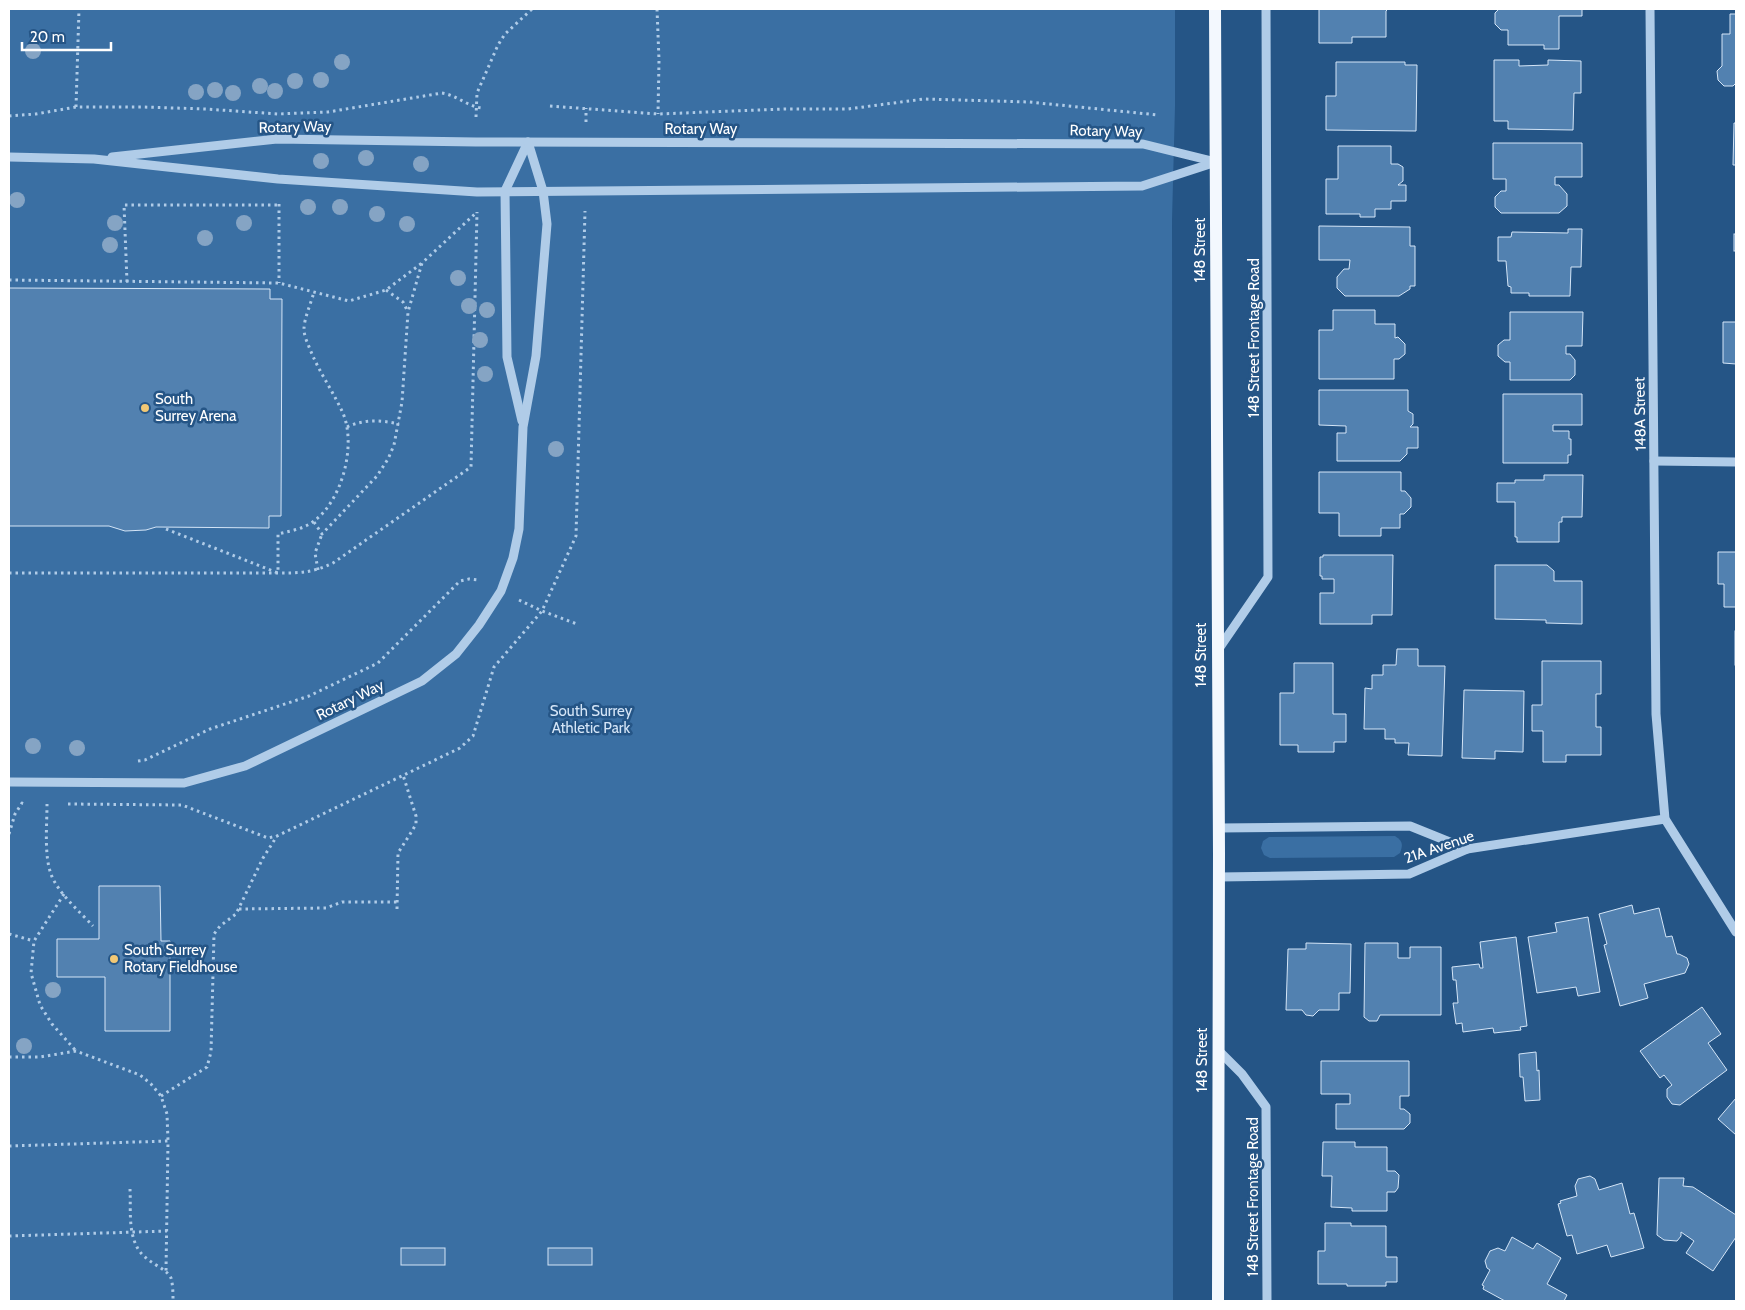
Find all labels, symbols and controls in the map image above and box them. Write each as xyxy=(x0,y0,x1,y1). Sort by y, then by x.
scale bar xyxy=(22,20,111,52)
text: 20 m xyxy=(30,28,65,46)
street label: Rotary Way xyxy=(258,117,332,137)
street label: Rotary Way xyxy=(665,120,738,138)
street label: Rotary Way xyxy=(1069,121,1143,141)
street label: 148 Street xyxy=(1191,218,1209,282)
street label: 148 Street Frontage Road xyxy=(1245,258,1263,418)
street label: 148A Street xyxy=(1630,377,1650,451)
place label: South Surrey Arena xyxy=(155,390,237,425)
marker: South Surrey Arena xyxy=(139,402,151,414)
street label: 148 Street xyxy=(1192,623,1210,687)
street label: Rotary Way xyxy=(313,676,387,724)
park label: South Surrey Athletic Park xyxy=(550,702,633,737)
street label: 21A Avenue xyxy=(1402,827,1477,867)
place label: South Surrey Rotary Fieldhouse xyxy=(124,941,238,976)
marker: South Surrey Rotary Fieldhouse xyxy=(108,953,120,965)
street label: 148 Street xyxy=(1193,1028,1211,1092)
street label: 148 Street Frontage Road xyxy=(1244,1117,1262,1277)

